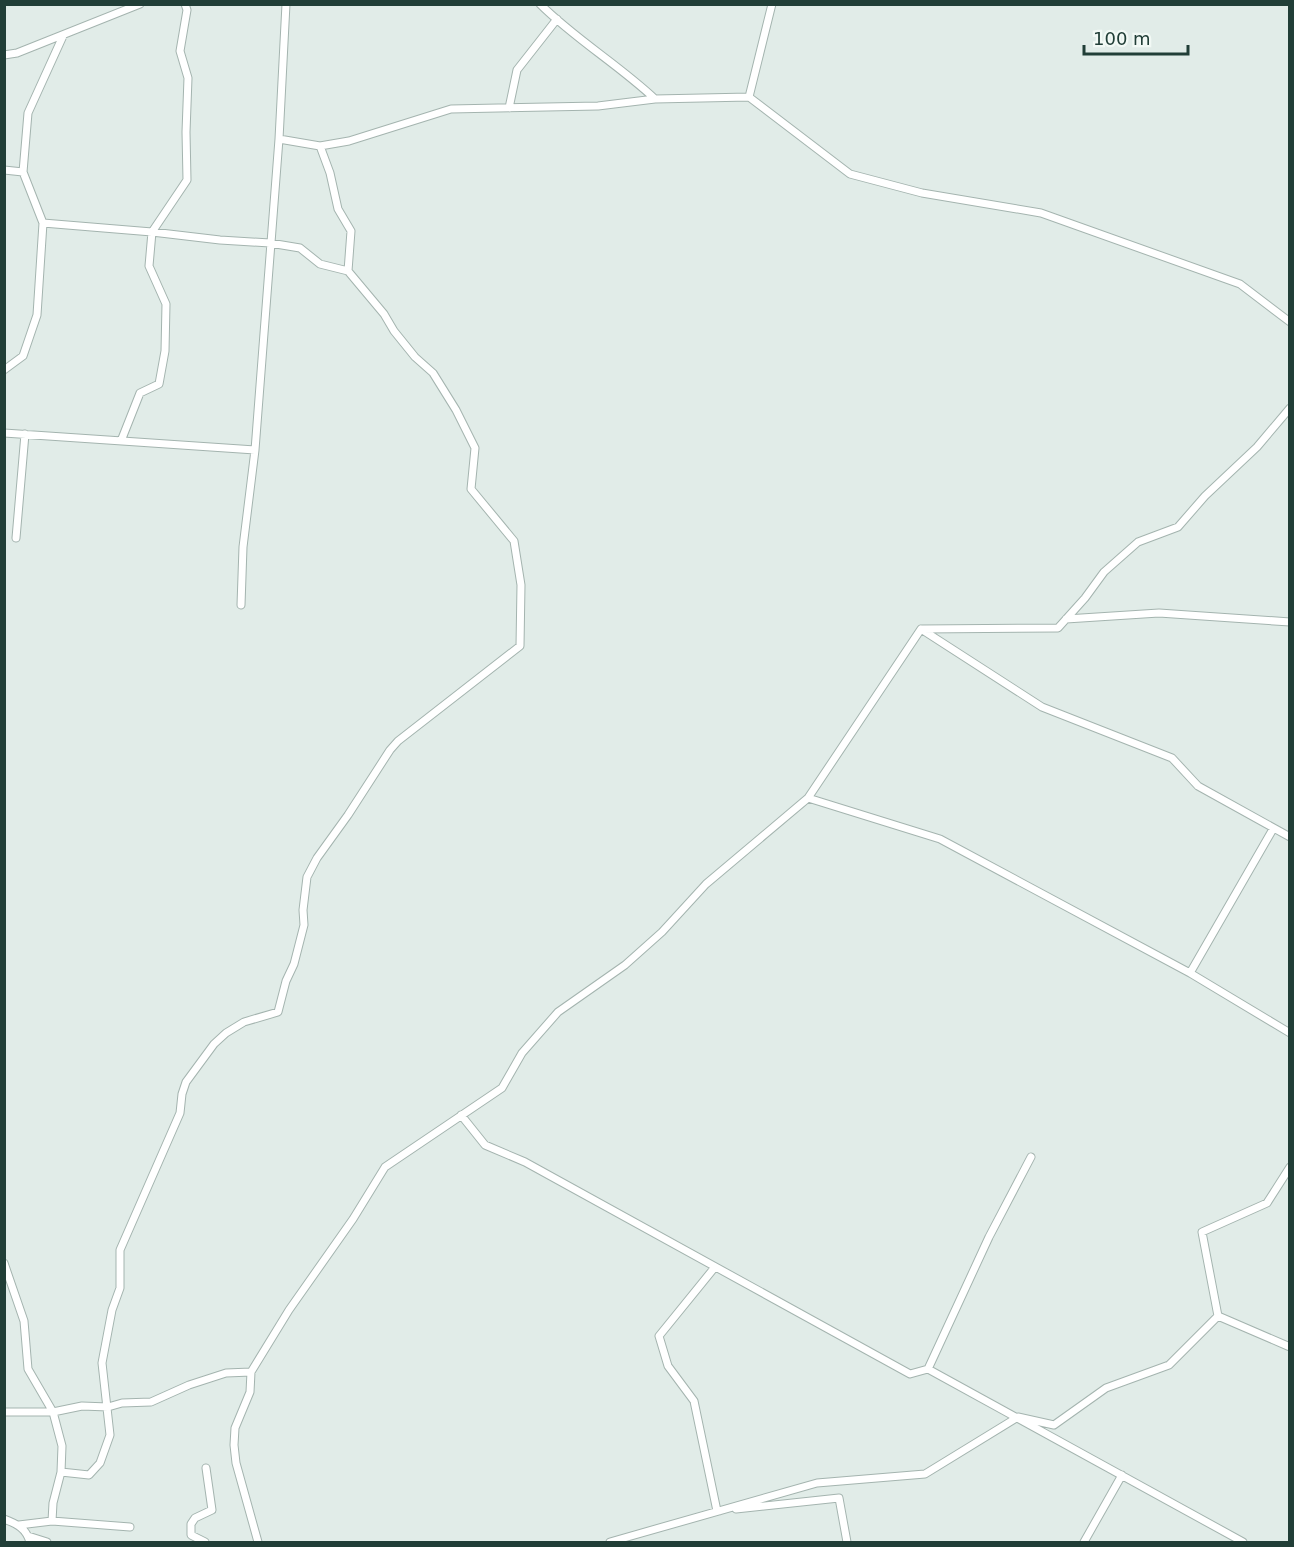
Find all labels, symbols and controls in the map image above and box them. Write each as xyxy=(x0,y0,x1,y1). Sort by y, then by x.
scale bar xyxy=(1084,18,1188,56)
text: 100 m xyxy=(1093,28,1151,49)

